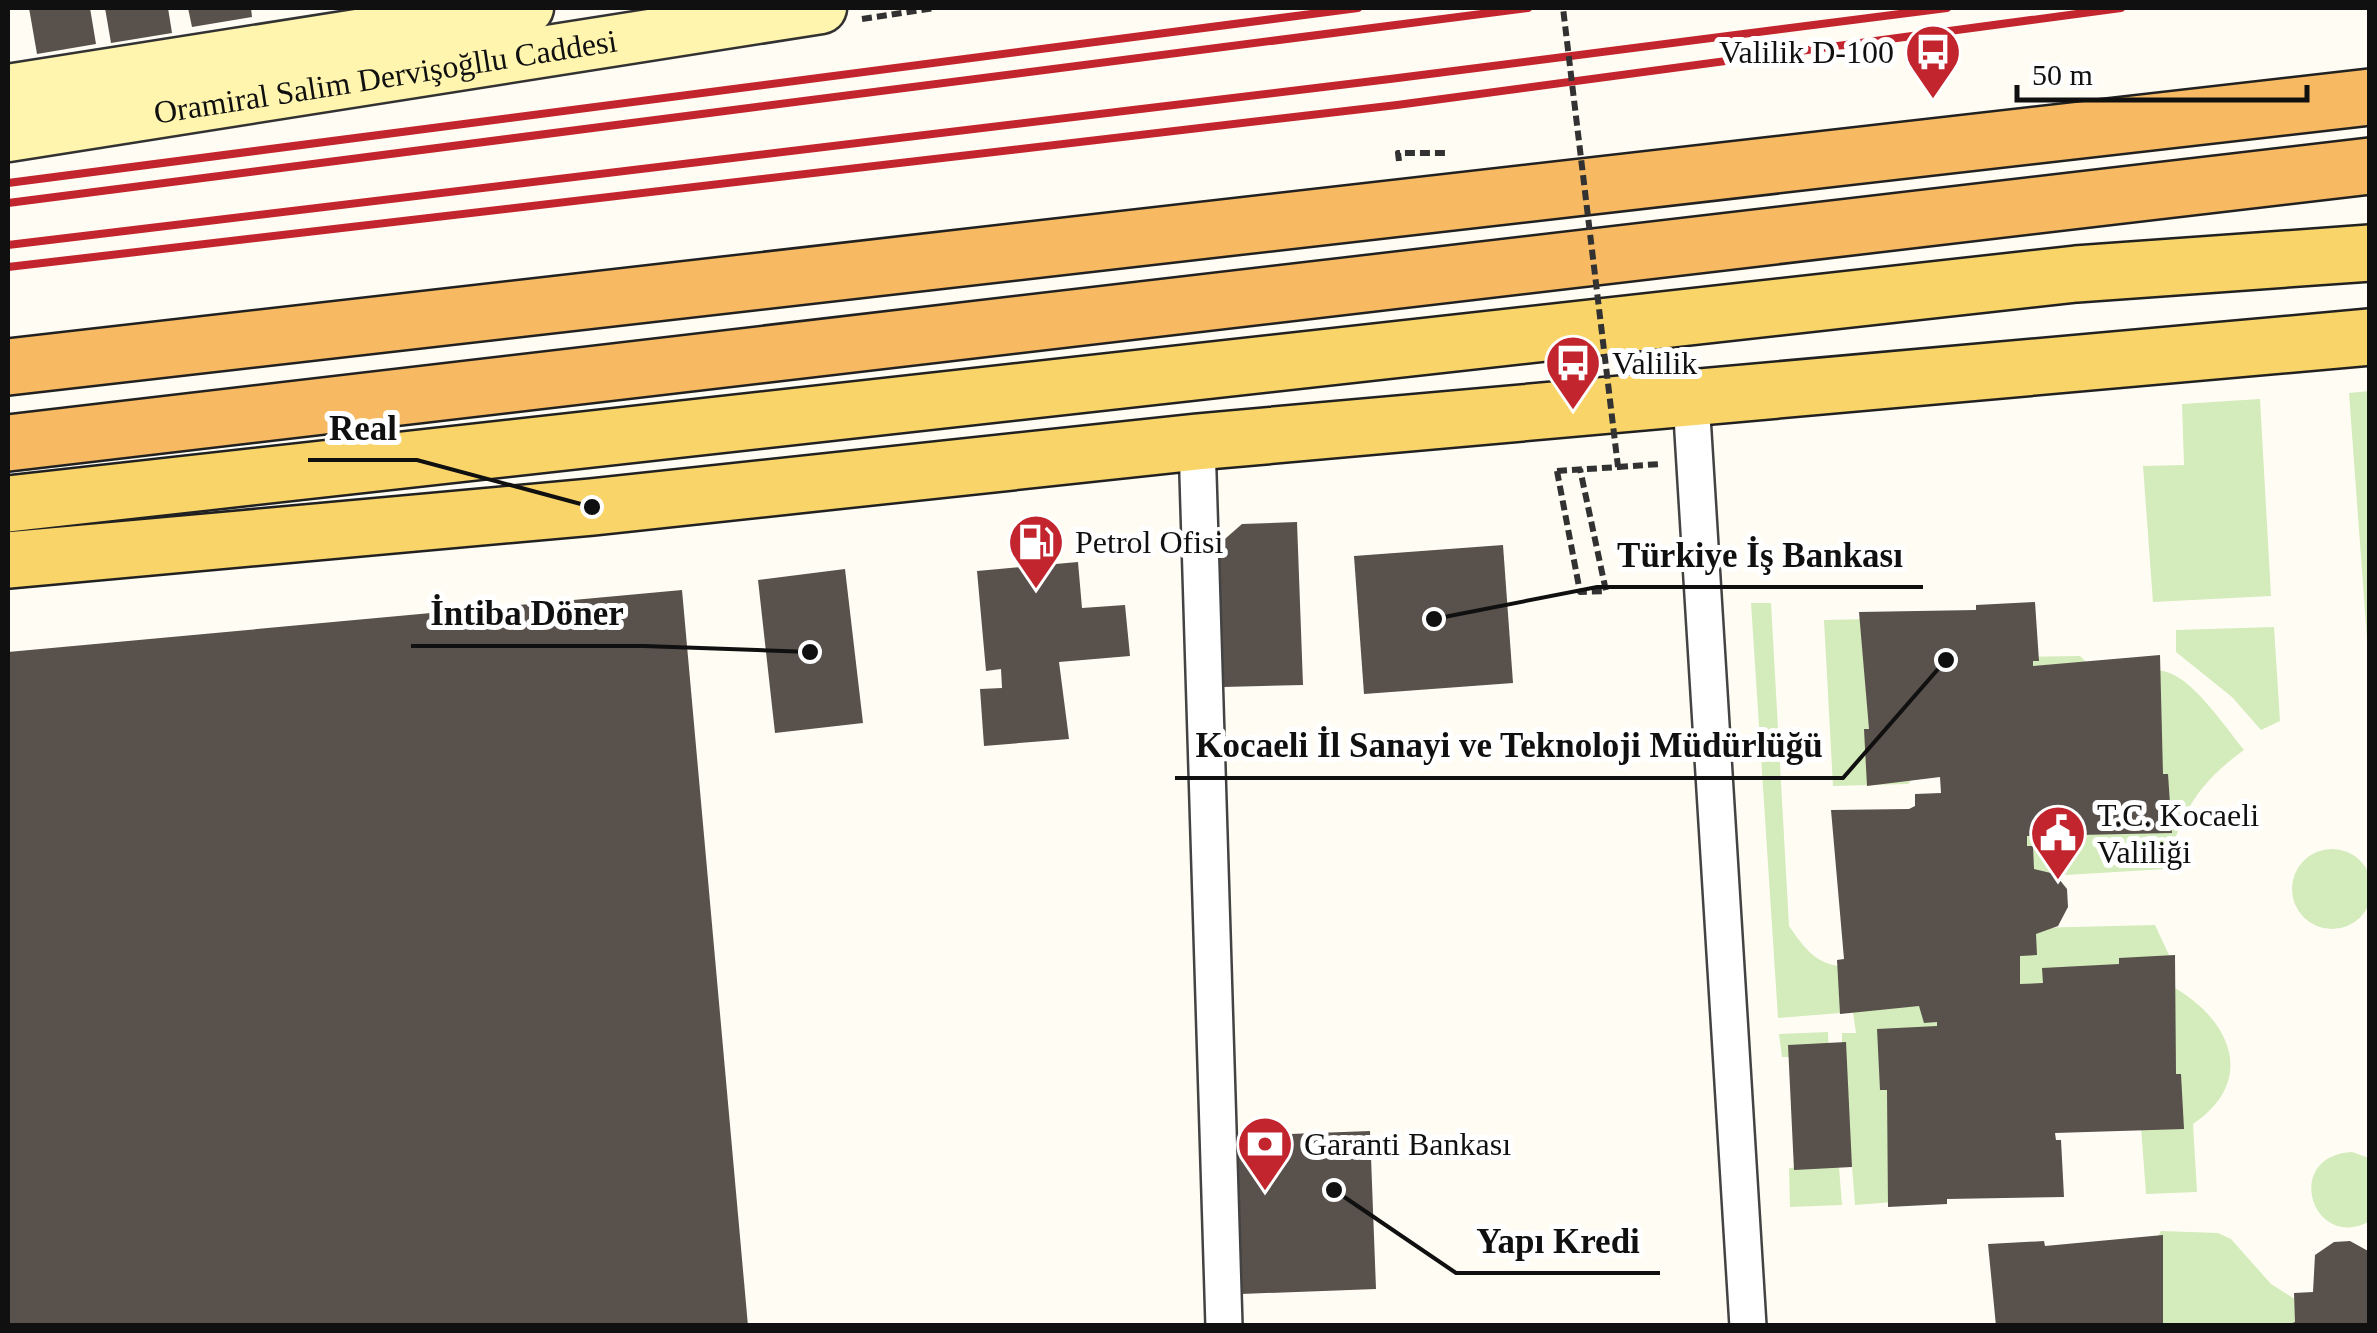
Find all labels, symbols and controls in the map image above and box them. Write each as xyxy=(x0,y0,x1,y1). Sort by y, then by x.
street label: Oramiral Salim Dervişoğllu Caddesi xyxy=(151,22,620,131)
bus stop icon: Valilik D-100 xyxy=(1903,22,1963,101)
place label: Valilik D-100 xyxy=(1719,34,1894,70)
scale bar xyxy=(2017,40,2307,102)
text: 50 m xyxy=(2032,58,2093,91)
bus stop icon: Valilik xyxy=(1543,333,1603,412)
place label: Valilik xyxy=(1612,345,1697,381)
callout: Real xyxy=(308,395,417,460)
text: Real xyxy=(329,409,397,448)
fuel station icon: Petrol Ofisi xyxy=(1006,512,1066,591)
callout: Türkiye İş Bankası xyxy=(1597,522,1923,587)
place label: Petrol Ofisi xyxy=(1075,524,1224,560)
text: Türkiye İş Bankası xyxy=(1617,536,1903,575)
callout: İntiba Döner xyxy=(411,581,644,646)
text: İntiba Döner xyxy=(430,594,624,633)
callout: Kocaeli İl Sanayi ve Teknoloji Müdürlüğü xyxy=(1175,713,1843,778)
text: Kocaeli İl Sanayi ve Teknoloji Müdürlüğü xyxy=(1195,726,1823,765)
place label: T.C. Kocaeli Valiliği xyxy=(2097,797,2259,870)
public building icon: T.C. Kocaeli Valiliği xyxy=(2028,803,2088,882)
bank icon: Garanti Bankası xyxy=(1235,1114,1295,1193)
place label: Garanti Bankası xyxy=(1304,1126,1511,1162)
callout: Yapı Kredi xyxy=(1456,1208,1660,1273)
text: Yapı Kredi xyxy=(1476,1222,1640,1261)

